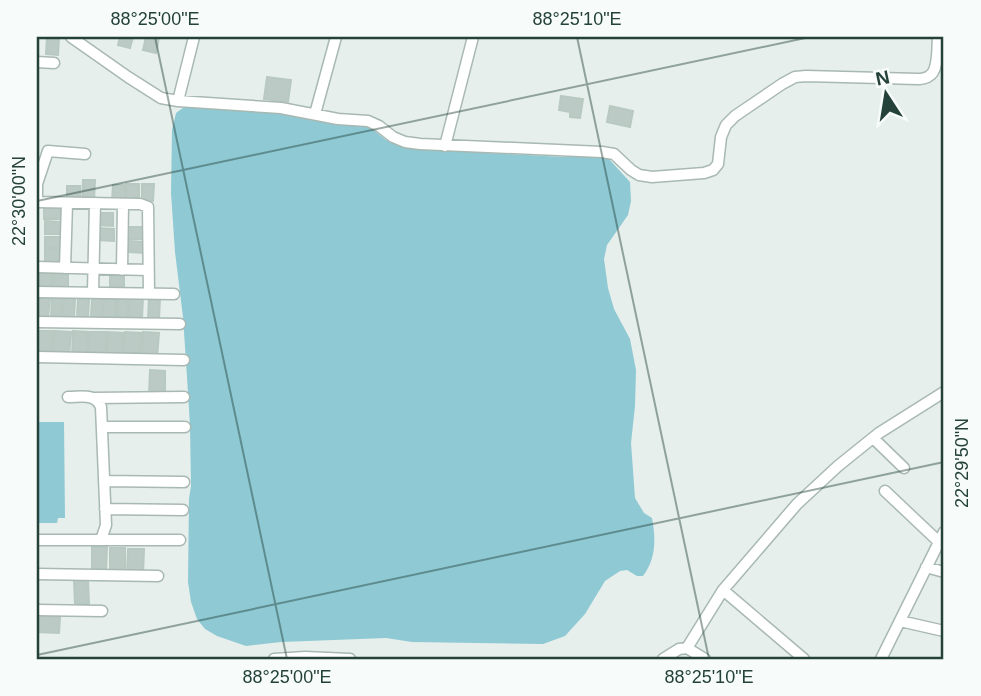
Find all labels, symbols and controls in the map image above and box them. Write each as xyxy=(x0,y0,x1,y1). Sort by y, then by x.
text: 88°25'00"E xyxy=(110,9,200,29)
text: 88°25'10"E xyxy=(532,9,622,29)
north arrow xyxy=(852,60,922,130)
text: N xyxy=(874,66,891,90)
text: 22°30'00"N xyxy=(9,156,29,246)
text: 22°29'50"N xyxy=(952,418,972,508)
text: 88°25'00"E xyxy=(242,667,332,687)
text: 88°25'10"E xyxy=(664,667,754,687)

